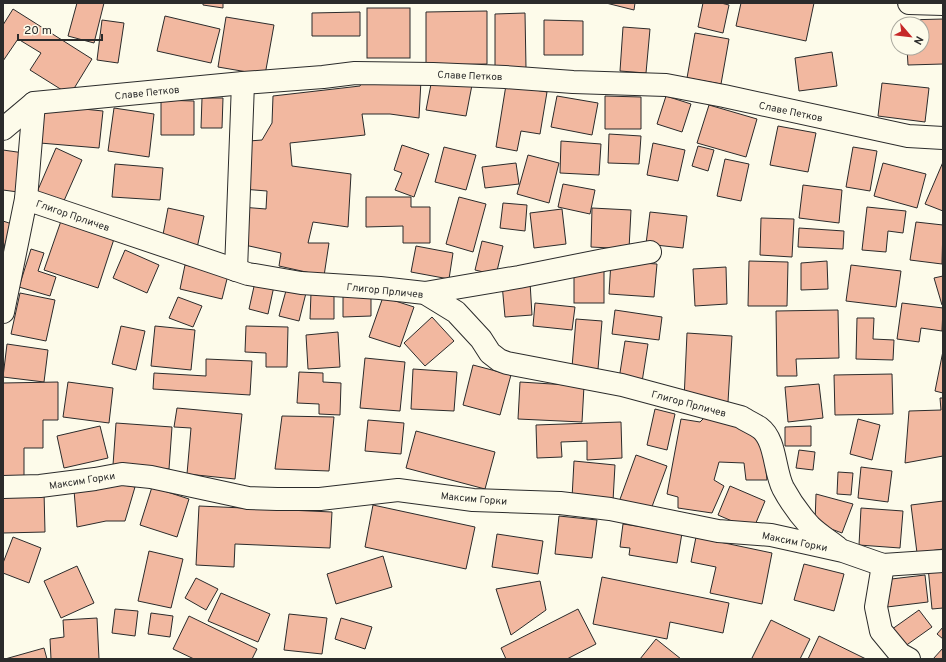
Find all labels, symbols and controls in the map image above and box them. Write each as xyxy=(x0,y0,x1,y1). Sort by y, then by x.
scale bar xyxy=(18,16,102,42)
north arrow xyxy=(890,16,930,56)
text: 20 m xyxy=(24,23,52,39)
text: N xyxy=(910,33,926,47)
street label: Славе Петков xyxy=(437,69,503,84)
street label: Славе Петков xyxy=(114,84,180,103)
street label: Славе Петков xyxy=(757,99,824,126)
street label: Глигор Прличев xyxy=(34,198,111,235)
street label: Глигор Прличев xyxy=(346,281,424,302)
street label: Глигор Прличев xyxy=(650,388,728,421)
street label: Максим Горки xyxy=(48,470,116,493)
street label: Максим Горки xyxy=(440,490,508,509)
street label: Максим Горки xyxy=(761,530,829,555)

